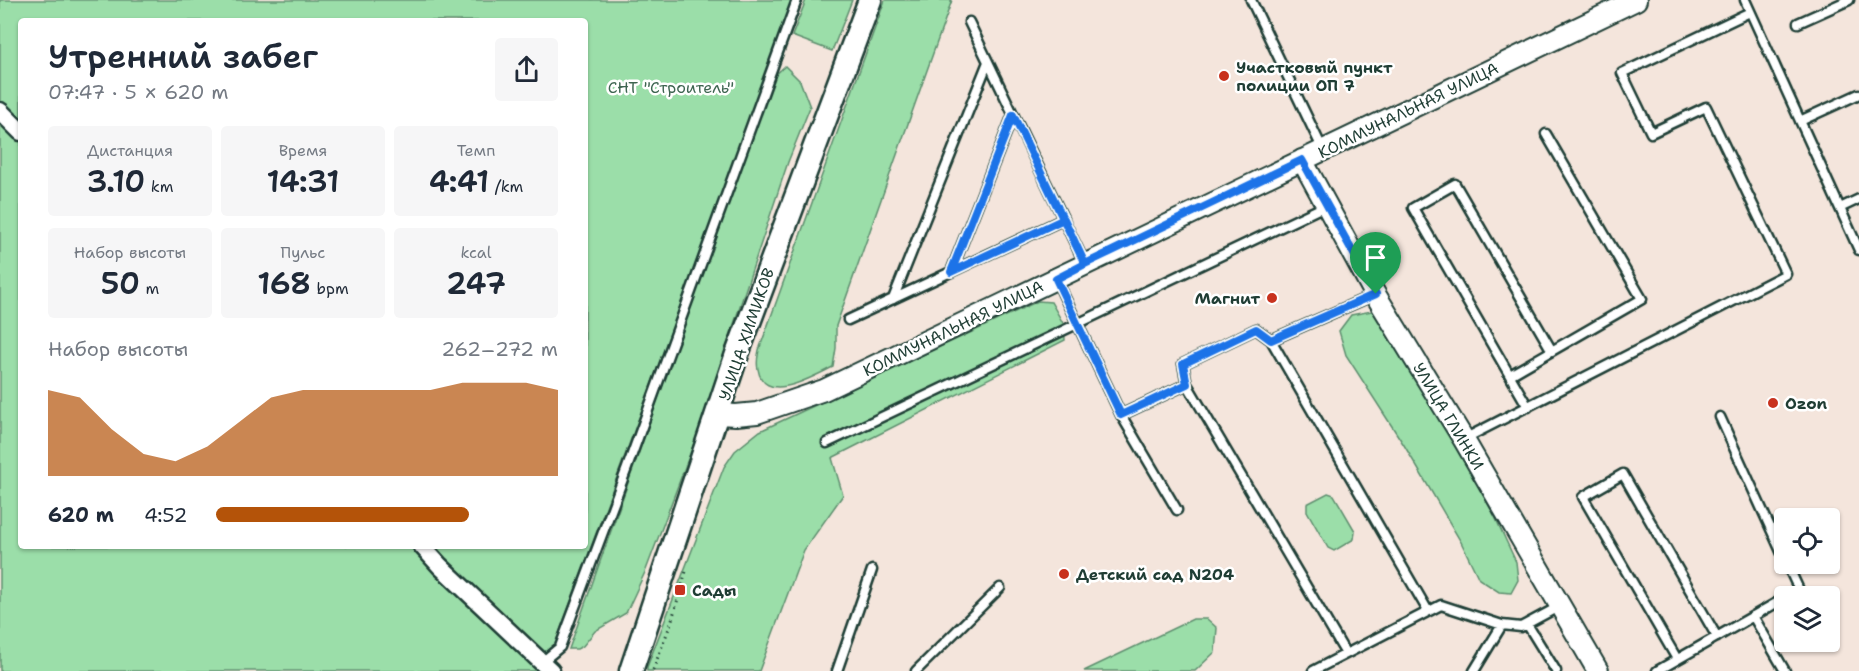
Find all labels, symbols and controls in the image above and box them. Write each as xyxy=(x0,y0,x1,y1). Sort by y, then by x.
text: Утренний забег xyxy=(48,34,318,79)
button: share xyxy=(495,38,558,101)
place label: Участковый пункт полиции ОП 7 xyxy=(1236,57,1393,96)
street label: КОММУНАЛЬНАЯ УЛИЦА xyxy=(1314,58,1502,163)
marker: Участковый пункт полиции ОП 7 xyxy=(1217,69,1231,83)
park label: СНТ "Строитель" xyxy=(608,77,734,98)
text: 07:47 · 5 × 620 m xyxy=(48,79,228,105)
text: Дистанция xyxy=(87,140,173,161)
text: Время xyxy=(279,140,327,161)
text: Темп xyxy=(457,140,495,161)
text: 3.10 xyxy=(87,161,145,202)
text: 14:31 xyxy=(266,161,340,202)
text: 4:41 xyxy=(429,161,489,202)
text: km xyxy=(145,176,173,197)
text: /km xyxy=(489,176,523,197)
pin xyxy=(1350,232,1401,294)
icon: arrive xyxy=(1359,241,1392,274)
text: Набор высоты xyxy=(74,242,186,263)
text: Пульс xyxy=(281,242,325,263)
text: kcal xyxy=(460,242,492,263)
text: 50 xyxy=(101,263,140,304)
text: 168 xyxy=(257,263,311,304)
text: 247 xyxy=(446,263,506,304)
street label: УЛИЦА ХИМИКОВ xyxy=(714,265,779,403)
street label: КОММУНАЛЬНАЯ УЛИЦА xyxy=(859,276,1047,381)
text: m xyxy=(140,278,159,299)
text: bpm xyxy=(311,278,349,299)
place label: Магнит xyxy=(1195,288,1260,309)
marker: Магнит xyxy=(1265,291,1279,305)
text: Набор высоты xyxy=(48,336,188,362)
text: 262–272 m xyxy=(441,336,558,362)
street label: УЛИЦА ГЛИНКИ xyxy=(1408,359,1489,474)
place label: Ozon xyxy=(1785,393,1828,414)
marker: Ozon xyxy=(1766,396,1780,410)
text: 620 m xyxy=(48,502,114,528)
text: 4:52 xyxy=(144,502,187,528)
map controls xyxy=(1774,508,1840,652)
button: locate xyxy=(1774,508,1840,574)
place label: Детский сад N204 xyxy=(1076,564,1234,585)
marker: Детский сад N204 xyxy=(1057,567,1071,581)
place label: Сады xyxy=(692,580,737,601)
marker: Сады xyxy=(673,583,687,597)
button: layers xyxy=(1774,586,1840,652)

